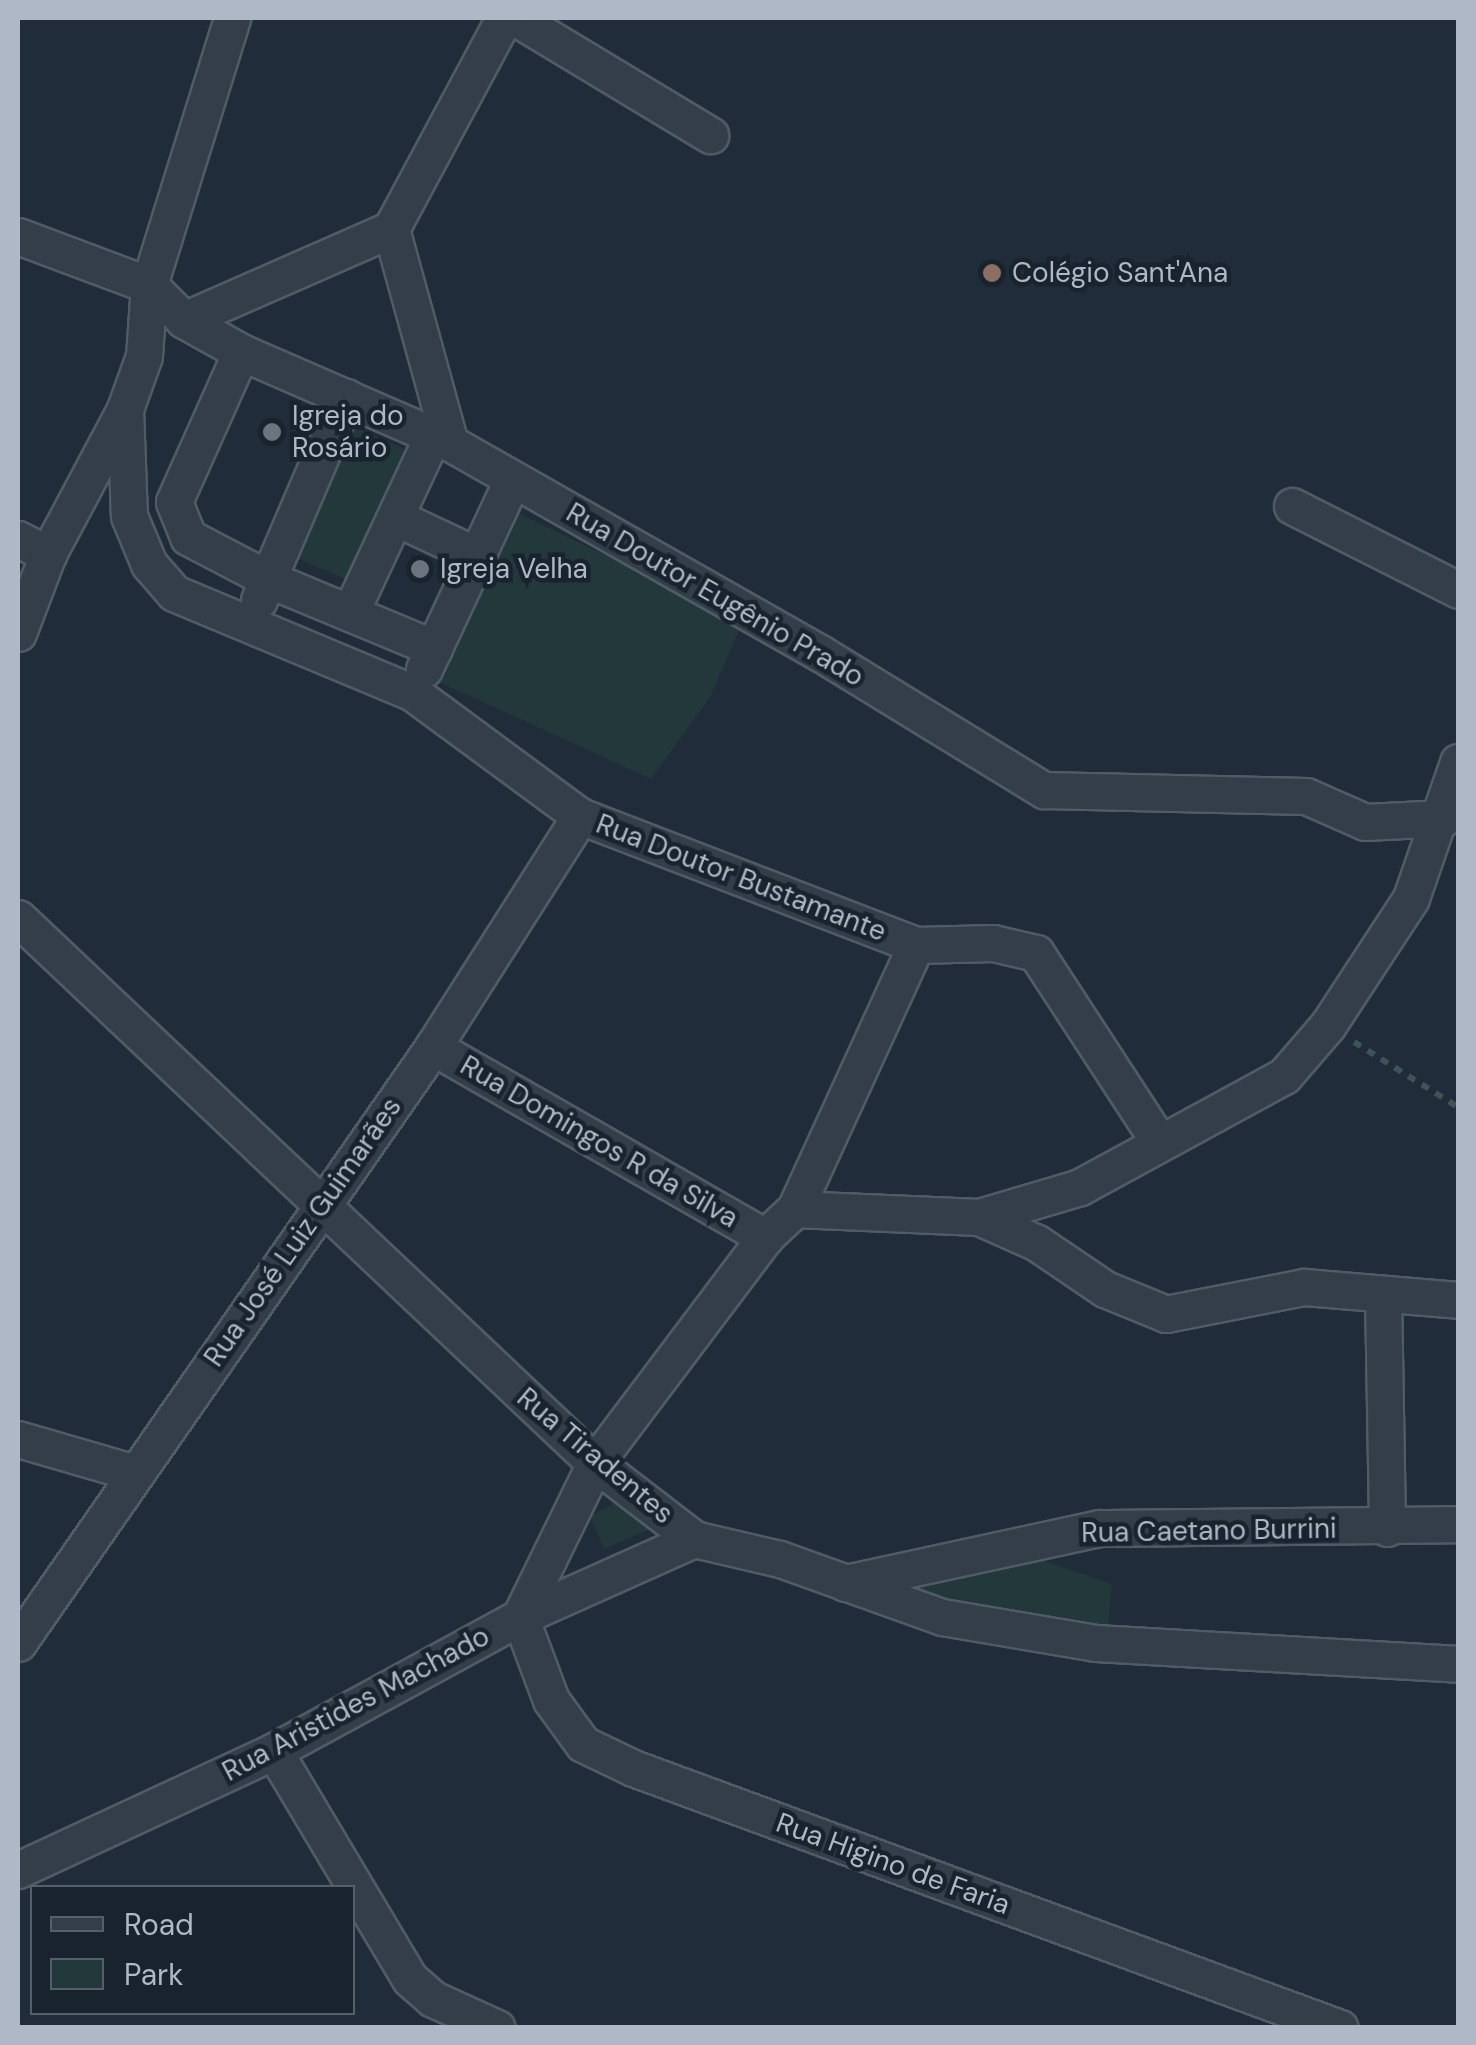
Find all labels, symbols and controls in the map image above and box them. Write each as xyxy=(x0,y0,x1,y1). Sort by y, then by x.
place label: Colégio Sant'Ana xyxy=(1012,256,1228,290)
marker: Colégio Sant'Ana xyxy=(981,262,1003,284)
place label: Igreja do Rosário xyxy=(292,399,404,465)
marker: Igreja do Rosário xyxy=(261,421,283,443)
street label: Rua Doutor Eugênio Prado xyxy=(560,496,870,694)
place label: Igreja Velha xyxy=(440,552,588,586)
marker: Igreja Velha xyxy=(409,558,431,580)
street label: Rua Doutor Bustamante xyxy=(591,807,891,949)
street label: Rua Domingos R da Silva xyxy=(454,1049,744,1235)
street label: Rua José Luiz Guimarães xyxy=(197,1091,409,1373)
street label: Rua Tiradentes xyxy=(510,1381,680,1531)
street label: Rua Caetano Burrini xyxy=(1081,1512,1337,1550)
street label: Rua Aristides Machado xyxy=(217,1619,495,1789)
street label: Rua Higino de Faria xyxy=(772,1806,1014,1922)
legend xyxy=(30,1885,355,2015)
text: Road xyxy=(124,1905,194,1944)
text: Park xyxy=(124,1955,183,1994)

